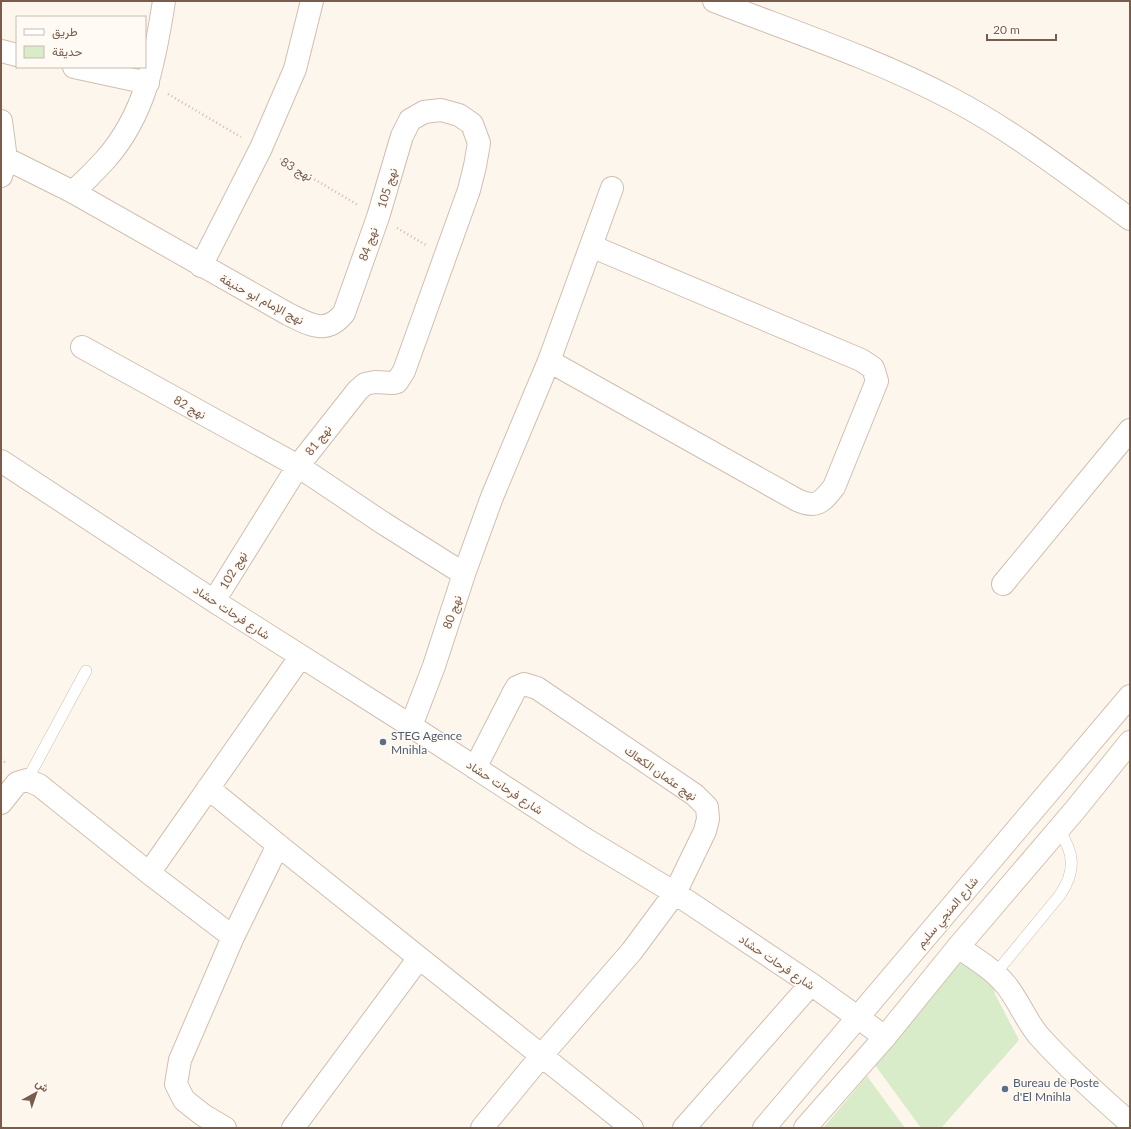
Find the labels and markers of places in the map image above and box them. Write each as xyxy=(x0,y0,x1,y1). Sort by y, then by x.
place label: STEG Agence Mnihla xyxy=(391,728,462,757)
marker: STEG Agence Mnihla xyxy=(378,737,388,747)
place label: Bureau de Poste d'El Mnihla xyxy=(1013,1075,1099,1104)
marker: Bureau de Poste d'El Mnihla xyxy=(1000,1084,1010,1094)

